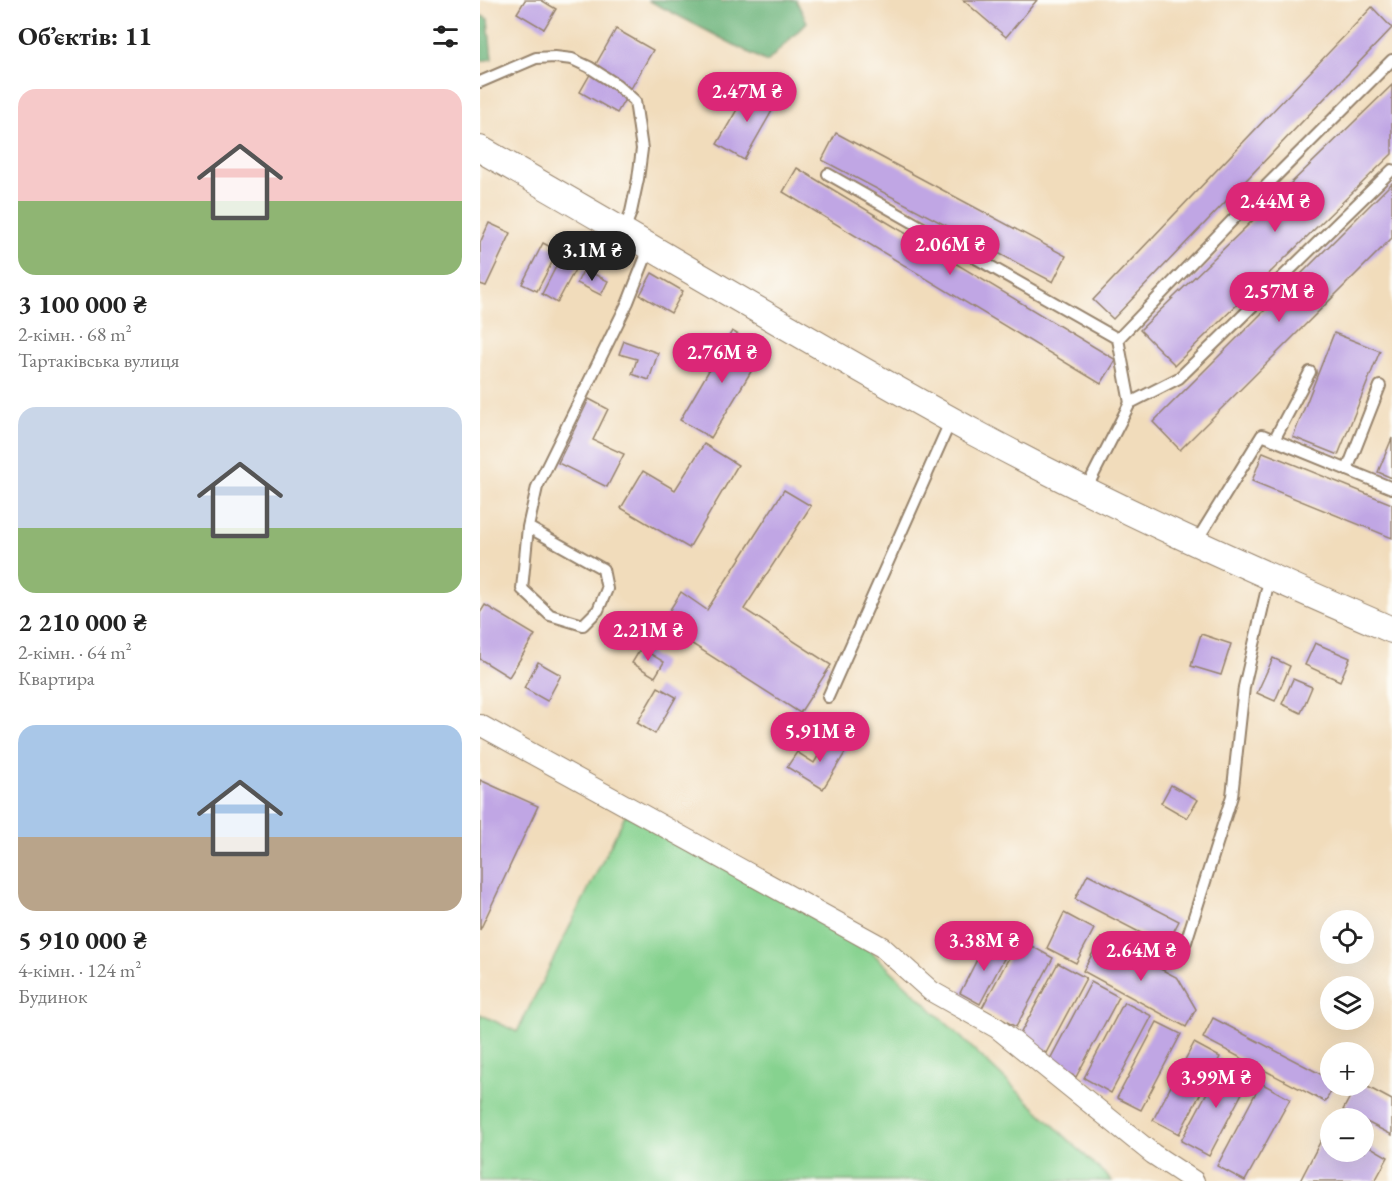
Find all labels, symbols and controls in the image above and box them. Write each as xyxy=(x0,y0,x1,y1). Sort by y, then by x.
text: Об’єктів: 11 xyxy=(18,19,152,53)
icon: filters xyxy=(429,20,462,53)
pin: 2.47M ₴ xyxy=(692,72,802,123)
text: 2.47M ₴ xyxy=(712,78,782,104)
icon: home xyxy=(186,128,294,236)
pin: 2.44M ₴ xyxy=(1220,182,1330,233)
text: 2.44M ₴ xyxy=(1240,188,1310,214)
pin: 2.06M ₴ xyxy=(895,225,1005,276)
pin: 3.1M ₴ xyxy=(543,231,641,282)
text: 2.06M ₴ xyxy=(915,231,985,257)
text: 3.1M ₴ xyxy=(562,237,622,263)
pin: 2.57M ₴ xyxy=(1224,272,1334,323)
text: 2.57M ₴ xyxy=(1244,278,1314,304)
text: 3 100 000 ₴ xyxy=(18,287,147,321)
text: 2-кімн. · 68 m² xyxy=(18,321,132,347)
pin: 2.76M ₴ xyxy=(667,333,777,384)
text: 2.76M ₴ xyxy=(687,339,757,365)
text: Тартаківська вулиця xyxy=(18,347,179,373)
icon: home xyxy=(186,446,294,554)
text: 2 210 000 ₴ xyxy=(18,605,147,639)
pin: 2.21M ₴ xyxy=(593,611,703,662)
text: 2.21M ₴ xyxy=(613,617,683,643)
text: 2-кімн. · 64 m² xyxy=(18,639,132,665)
text: Квартира xyxy=(18,665,95,691)
pin: 5.91M ₴ xyxy=(765,712,875,763)
text: 5.91M ₴ xyxy=(785,718,855,744)
icon: home xyxy=(186,764,294,872)
map controls xyxy=(1320,910,1374,1162)
button: locate xyxy=(1320,910,1374,964)
pin: 3.38M ₴ xyxy=(929,921,1039,972)
text: 5 910 000 ₴ xyxy=(18,923,147,957)
text: 3.38M ₴ xyxy=(949,927,1019,953)
pin: 2.64M ₴ xyxy=(1086,931,1196,982)
text: 2.64M ₴ xyxy=(1106,937,1176,963)
text: 4-кімн. · 124 m² xyxy=(18,957,141,983)
button: layers xyxy=(1320,976,1374,1030)
text: Будинок xyxy=(18,983,88,1009)
button: + xyxy=(1320,1042,1374,1096)
pin: 3.99M ₴ xyxy=(1161,1058,1271,1109)
text: 3.99M ₴ xyxy=(1181,1064,1251,1090)
button: − xyxy=(1320,1108,1374,1162)

